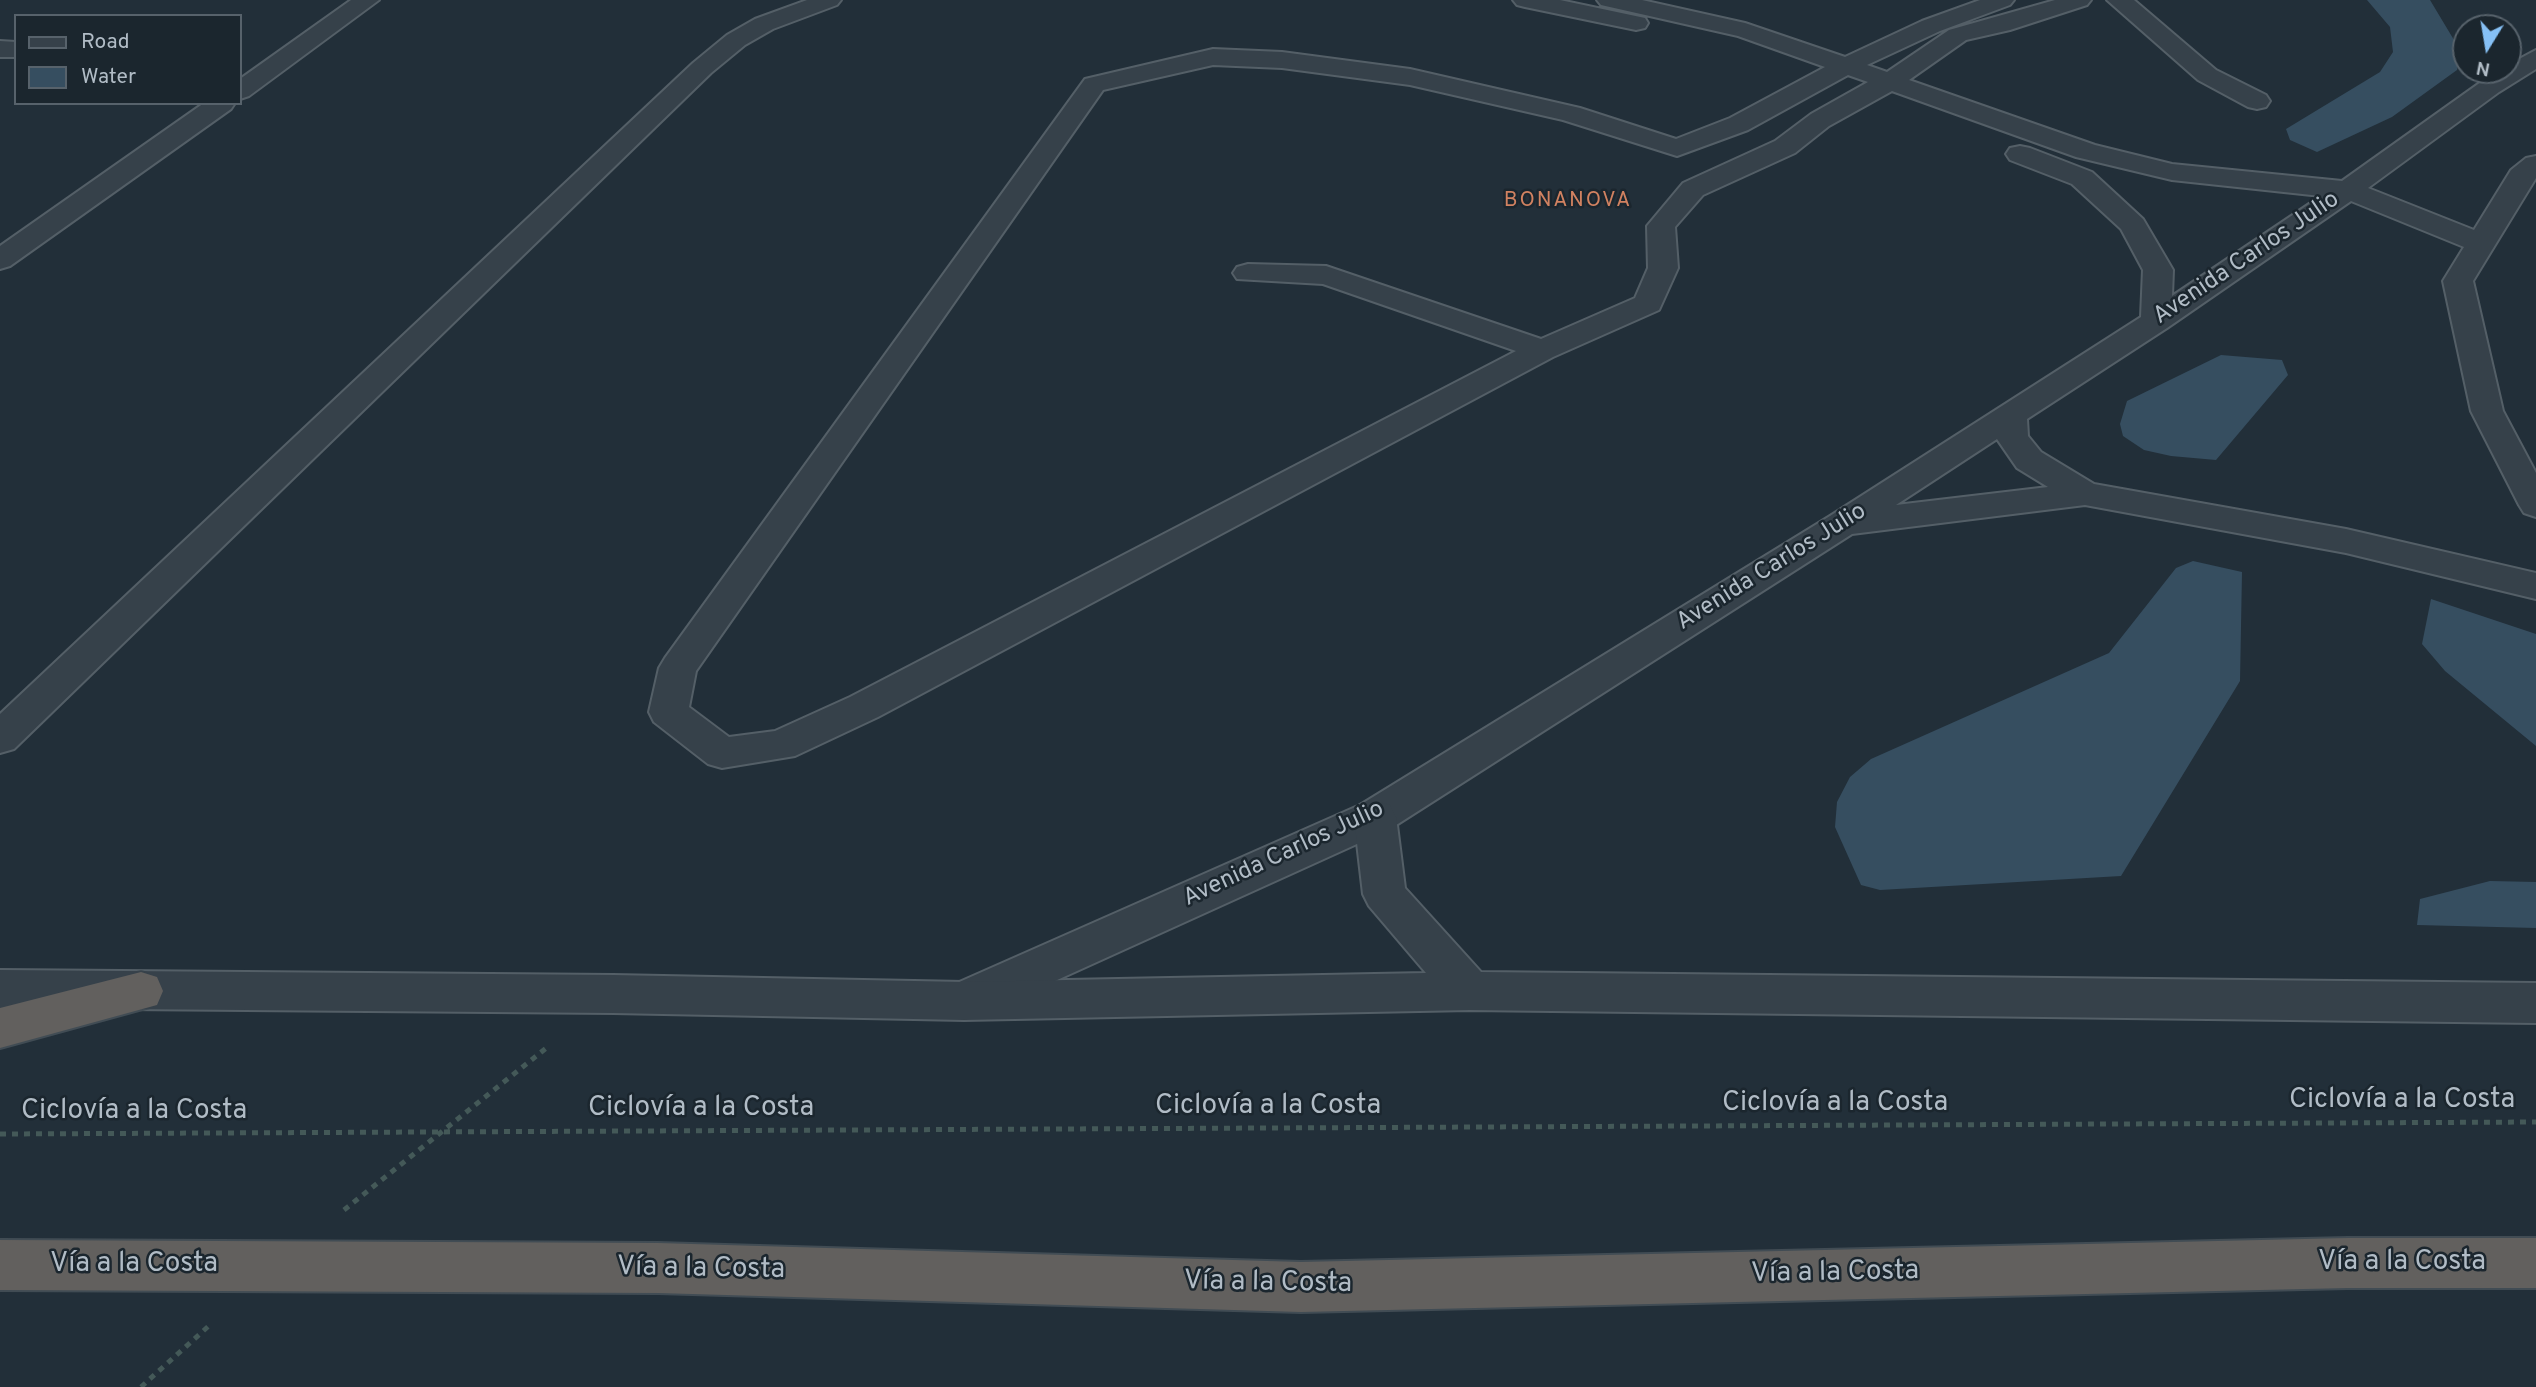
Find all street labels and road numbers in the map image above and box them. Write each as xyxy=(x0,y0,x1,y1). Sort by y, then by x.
street label: Avenida Carlos Julio xyxy=(2149,186,2345,332)
street label: Avenida Carlos Julio xyxy=(1672,498,1872,638)
street label: Avenida Carlos Julio xyxy=(1179,796,1389,914)
street label: Ciclovía a la Costa xyxy=(2289,1084,2515,1118)
street label: Ciclovía a la Costa xyxy=(1722,1087,1948,1121)
street label: Ciclovía a la Costa xyxy=(1155,1090,1381,1124)
street label: Ciclovía a la Costa xyxy=(588,1092,814,1126)
street label: Ciclovía a la Costa xyxy=(21,1095,247,1129)
street label: Vía a la Costa xyxy=(2318,1246,2486,1280)
street label: Vía a la Costa xyxy=(50,1248,218,1282)
street label: Vía a la Costa xyxy=(617,1252,785,1288)
street label: Vía a la Costa xyxy=(1751,1256,1919,1292)
street label: Vía a la Costa xyxy=(1184,1266,1352,1302)

